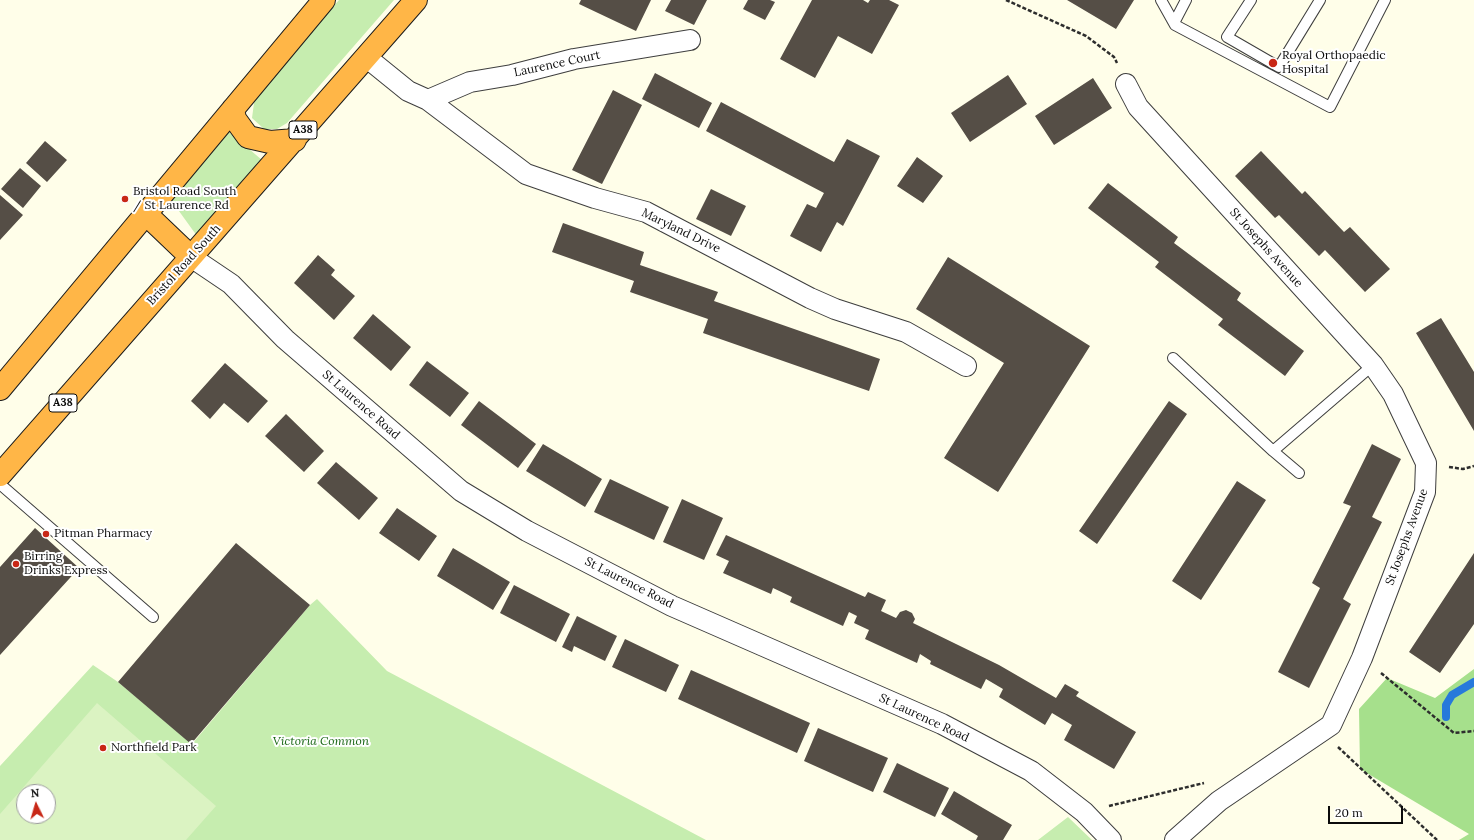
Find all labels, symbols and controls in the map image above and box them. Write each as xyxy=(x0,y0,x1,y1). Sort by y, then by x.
street label: Laurence Court xyxy=(513,48,601,80)
place label: Royal Orthopaedic Hospital xyxy=(1282,49,1386,77)
marker: Royal Orthopaedic Hospital xyxy=(1267,57,1279,69)
road number: A38 xyxy=(289,121,317,139)
place label: Bristol Road South / St Laurence Rd xyxy=(133,185,236,213)
marker: Bristol Road South / St Laurence Rd xyxy=(120,194,130,204)
street label: St Josephs Avenue xyxy=(1227,205,1305,291)
street label: Maryland Drive xyxy=(639,206,723,256)
street label: Bristol Road South xyxy=(144,222,224,308)
street label: St Laurence Road xyxy=(319,367,403,443)
road number: A38 xyxy=(49,394,77,412)
street label: St Josephs Avenue xyxy=(1383,487,1431,587)
place label: Pitman Pharmacy xyxy=(54,527,152,541)
marker: Pitman Pharmacy xyxy=(41,529,51,539)
place label: Birring Drinks Express xyxy=(24,550,108,578)
street label: St Laurence Road xyxy=(582,554,676,612)
marker: Birring Drinks Express xyxy=(11,559,21,569)
street label: St Laurence Road xyxy=(877,691,971,745)
park label: Victoria Common xyxy=(273,735,369,749)
place label: Northfield Park xyxy=(111,741,197,755)
marker: Northfield Park xyxy=(98,743,108,753)
north arrow xyxy=(16,784,56,824)
text: N xyxy=(30,786,40,800)
scale bar xyxy=(1330,798,1405,824)
text: 20 m xyxy=(1335,805,1363,820)

